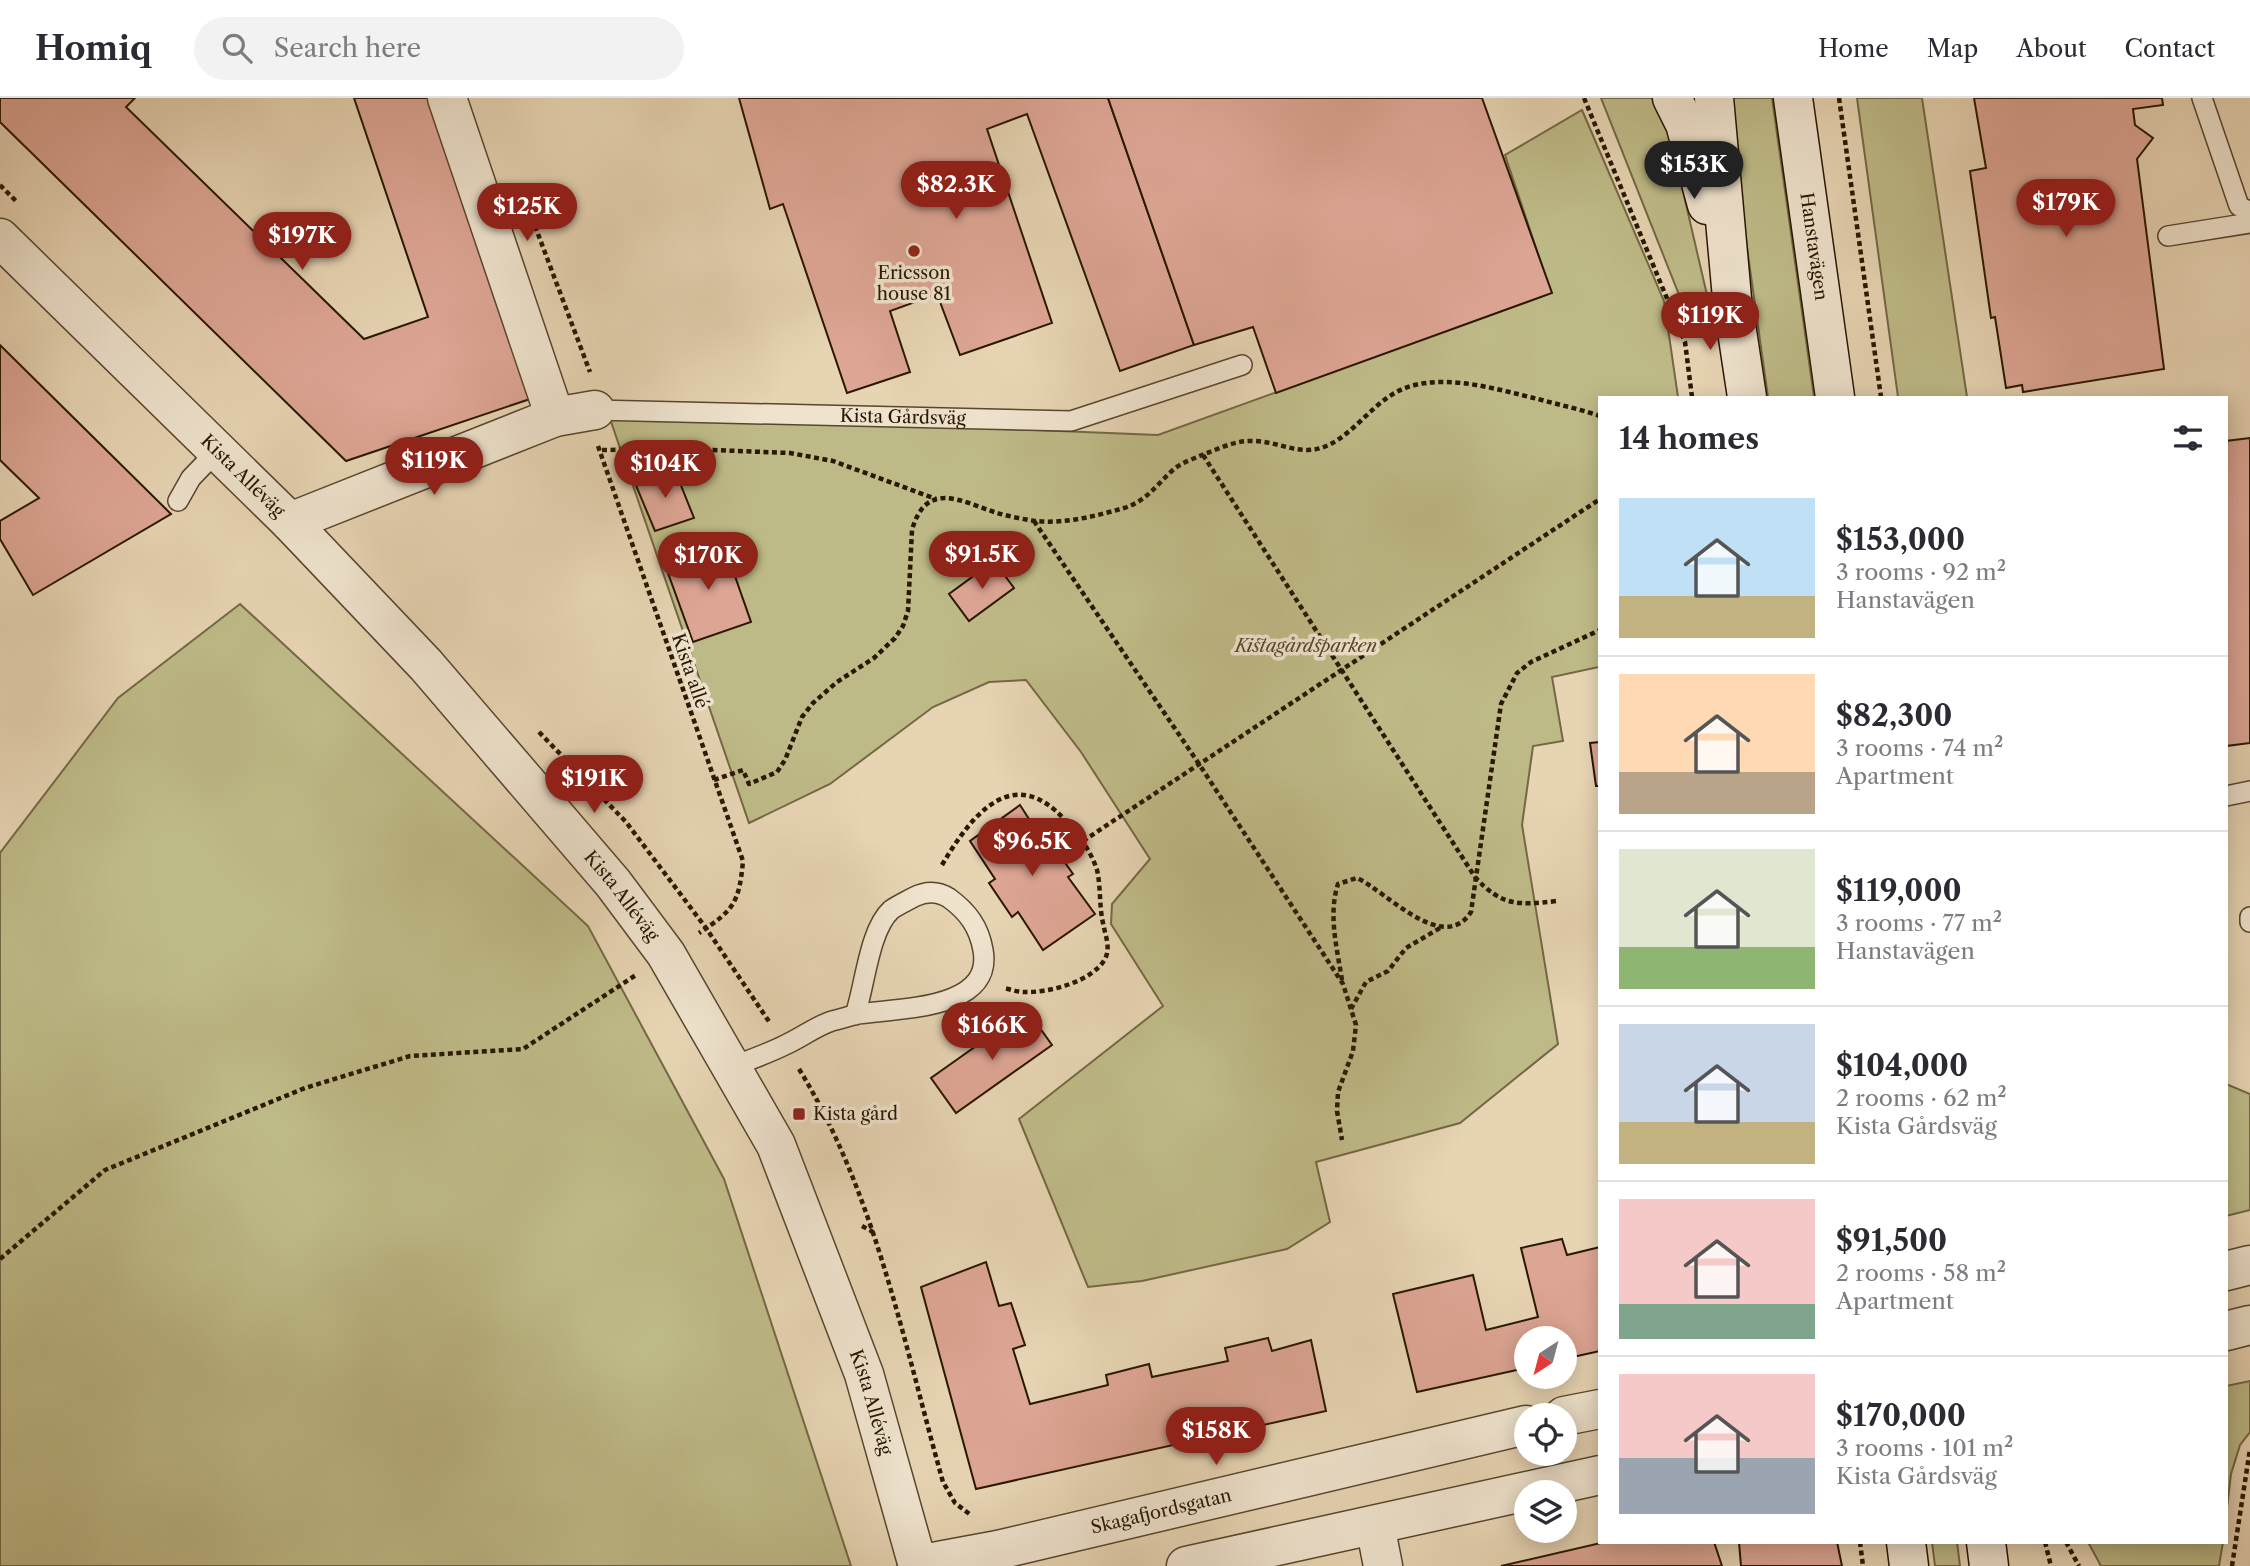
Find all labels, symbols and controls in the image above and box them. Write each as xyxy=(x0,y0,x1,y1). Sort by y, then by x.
search box xyxy=(194,17,684,80)
text: Homiq xyxy=(35,28,152,69)
icon: search xyxy=(218,29,256,67)
text: Search here xyxy=(274,32,421,64)
text: Home xyxy=(1818,34,1889,63)
text: Map xyxy=(1927,34,1978,63)
text: About xyxy=(2016,34,2087,63)
text: Contact xyxy=(2125,34,2215,63)
pin: $153K xyxy=(1645,141,1743,201)
text: $153K xyxy=(1660,150,1728,178)
pin: $82.3K xyxy=(899,162,1013,221)
text: $82.3K xyxy=(917,170,995,198)
pin: $179K xyxy=(2017,180,2115,239)
pin: $125K xyxy=(478,184,576,243)
text: $179K xyxy=(2032,188,2100,216)
street label: Hanstavägen xyxy=(1795,191,1832,302)
text: $125K xyxy=(493,192,561,220)
pin: $197K xyxy=(253,212,351,272)
text: $197K xyxy=(268,221,336,249)
marker: Ericsson house 81 xyxy=(906,243,922,259)
place label: Ericsson house 81 xyxy=(877,262,952,305)
pin: $119K xyxy=(1661,292,1759,352)
text: $119K xyxy=(1677,301,1743,329)
street label: Kista Gårdsväg xyxy=(840,405,967,430)
icon: filters xyxy=(2169,419,2207,457)
text: 14 homes xyxy=(1619,420,1759,457)
street label: Kista Alléväg xyxy=(196,430,290,522)
pin: $119K xyxy=(385,438,483,497)
pin: $104K xyxy=(616,440,714,500)
text: $119K xyxy=(401,446,467,474)
text: $104K xyxy=(630,449,700,477)
text: $153,000 xyxy=(1836,521,1965,558)
icon: home xyxy=(1675,526,1759,610)
pin: $170K xyxy=(659,532,757,592)
pin: $91.5K xyxy=(925,532,1039,591)
text: $91.5K xyxy=(945,540,1019,568)
text: $170K xyxy=(674,541,742,569)
text: 3 rooms · 92 m² xyxy=(1836,558,2006,586)
text: Hanstavägen xyxy=(1836,586,1975,614)
street label: Kista allé xyxy=(667,631,713,711)
park label: Kistagårdsparken xyxy=(1233,635,1377,657)
text: $82,300 xyxy=(1836,697,1952,734)
icon: home xyxy=(1675,702,1759,786)
text: 3 rooms · 74 m² xyxy=(1836,734,2003,762)
pin: $191K xyxy=(545,756,643,815)
text: Apartment xyxy=(1836,762,1954,790)
text: $191K xyxy=(561,764,627,792)
pin: $96.5K xyxy=(975,818,1089,878)
text: $96.5K xyxy=(993,827,1071,855)
street label: Kista Alléväg xyxy=(579,846,664,946)
text: $119,000 xyxy=(1836,872,1962,909)
icon: home xyxy=(1675,877,1759,961)
text: 3 rooms · 77 m² xyxy=(1836,909,2002,937)
text: Hanstavägen xyxy=(1836,937,1975,965)
pin: $166K xyxy=(943,1002,1041,1062)
text: $166K xyxy=(957,1011,1027,1039)
text: $104,000 xyxy=(1836,1047,1968,1084)
icon: home xyxy=(1675,1052,1759,1136)
text: 2 rooms · 62 m² xyxy=(1836,1084,2007,1112)
place label: Kista gård xyxy=(813,1103,898,1125)
marker: Kista gård xyxy=(791,1106,807,1122)
text: Kista Gårdsväg xyxy=(1836,1112,1997,1140)
text: $91,500 xyxy=(1836,1222,1947,1259)
icon: home xyxy=(1675,1227,1759,1311)
text: 2 rooms · 58 m² xyxy=(1836,1259,2006,1287)
text: Apartment xyxy=(1836,1287,1954,1315)
north arrow xyxy=(1514,1326,1577,1390)
map controls xyxy=(1514,1326,1577,1543)
street label: Kista Alléväg xyxy=(845,1346,897,1458)
text: $170,000 xyxy=(1836,1397,1966,1434)
icon: home xyxy=(1675,1402,1759,1486)
button: locate xyxy=(1514,1403,1577,1466)
pin: $158K xyxy=(1167,1408,1265,1467)
text: $158K xyxy=(1182,1416,1250,1444)
text: 3 rooms · 101 m² xyxy=(1836,1434,2013,1462)
text: Kista Gårdsväg xyxy=(1836,1462,1997,1490)
button: layers xyxy=(1514,1480,1577,1543)
street label: Skagafjordsgatan xyxy=(1089,1484,1234,1539)

